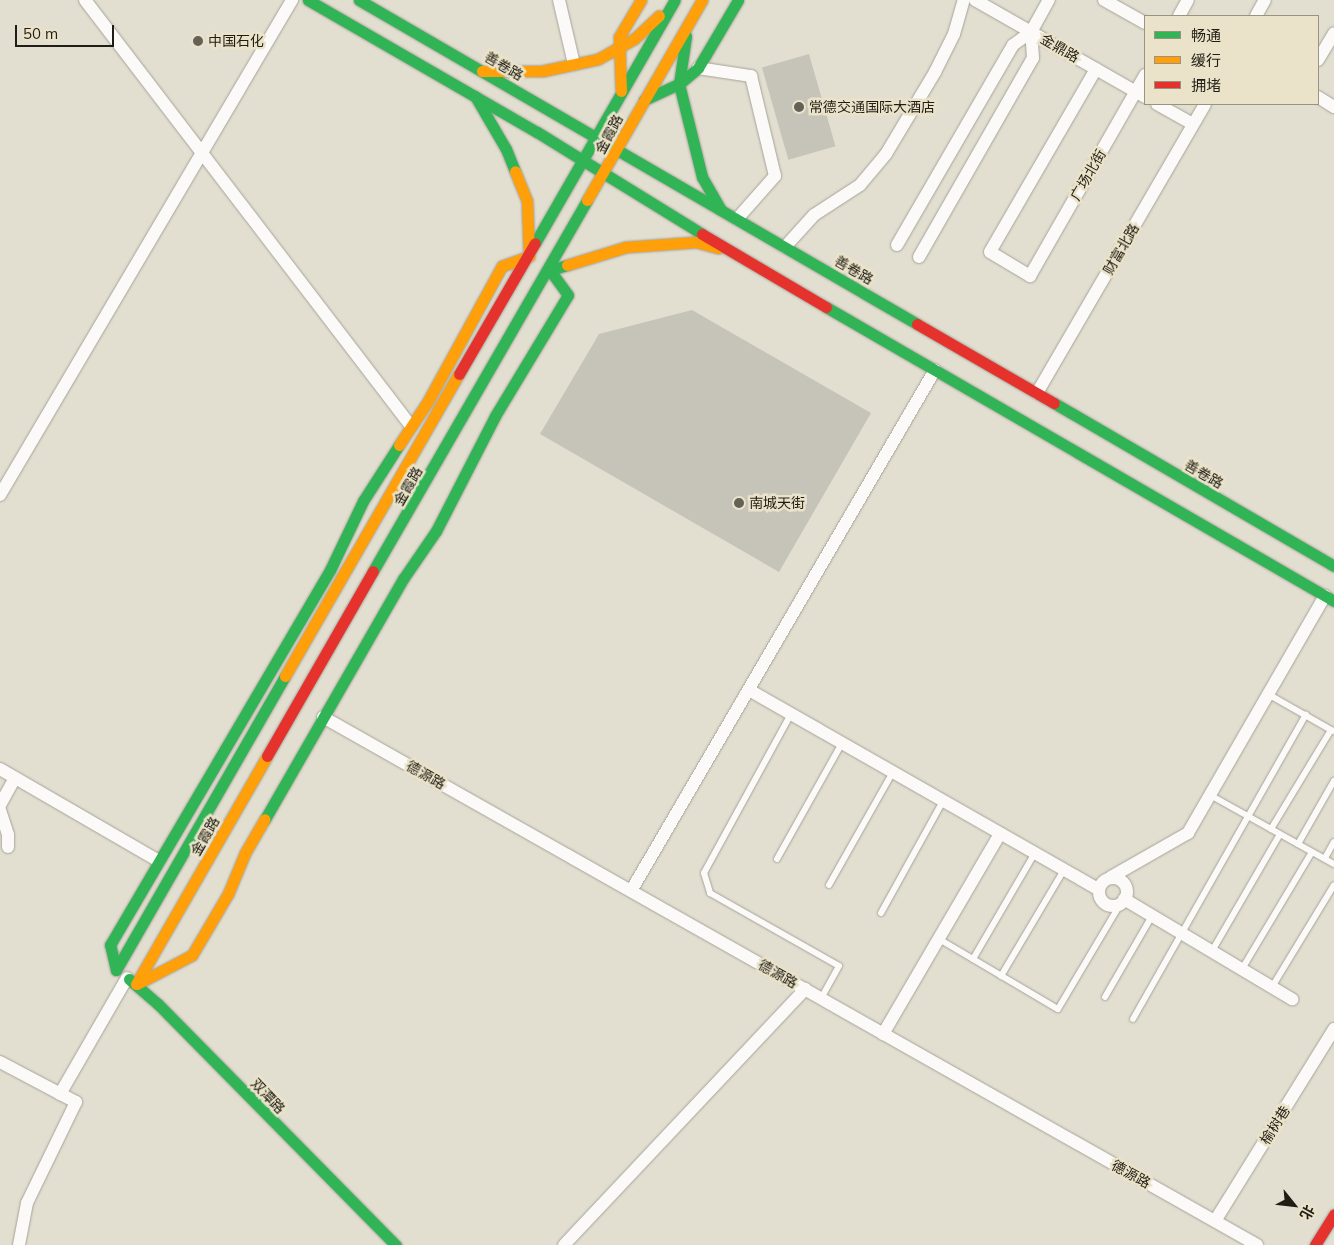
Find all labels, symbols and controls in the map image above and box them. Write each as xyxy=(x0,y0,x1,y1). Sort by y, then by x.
scale bar xyxy=(18,15,116,47)
legend xyxy=(1144,15,1319,105)
text: 50 m xyxy=(23,24,58,43)
text: 畅通 xyxy=(1191,26,1221,45)
street label: 金鼎路 xyxy=(1038,30,1082,66)
place label: 中国石化 xyxy=(208,33,264,49)
marker: 中国石化 xyxy=(192,35,204,47)
street label: 善卷路 xyxy=(482,48,526,84)
text: 缓行 xyxy=(1191,51,1221,70)
text: 拥堵 xyxy=(1191,76,1221,95)
place label: 常德交通国际大酒店 xyxy=(809,99,935,115)
marker: 常德交通国际大酒店 xyxy=(793,101,805,113)
street label: 金霞路 xyxy=(592,112,626,156)
street label: 广场北街 xyxy=(1067,147,1109,203)
street label: 财富北路 xyxy=(1100,221,1142,277)
street label: 善卷路 xyxy=(832,252,876,288)
street label: 善卷路 xyxy=(1182,456,1226,492)
street label: 金霞路 xyxy=(390,464,426,508)
place label: 南城天街 xyxy=(749,495,805,511)
marker: 南城天街 xyxy=(733,497,745,509)
street label: 德源路 xyxy=(404,757,448,793)
street label: 金霞路 xyxy=(187,814,223,858)
street label: 德源路 xyxy=(756,956,800,992)
street label: 双潭路 xyxy=(247,1075,289,1117)
street label: 榆树巷 xyxy=(1257,1103,1293,1147)
street label: 德源路 xyxy=(1109,1156,1153,1192)
north arrow xyxy=(1269,1180,1319,1230)
text: 北 xyxy=(1296,1202,1318,1223)

